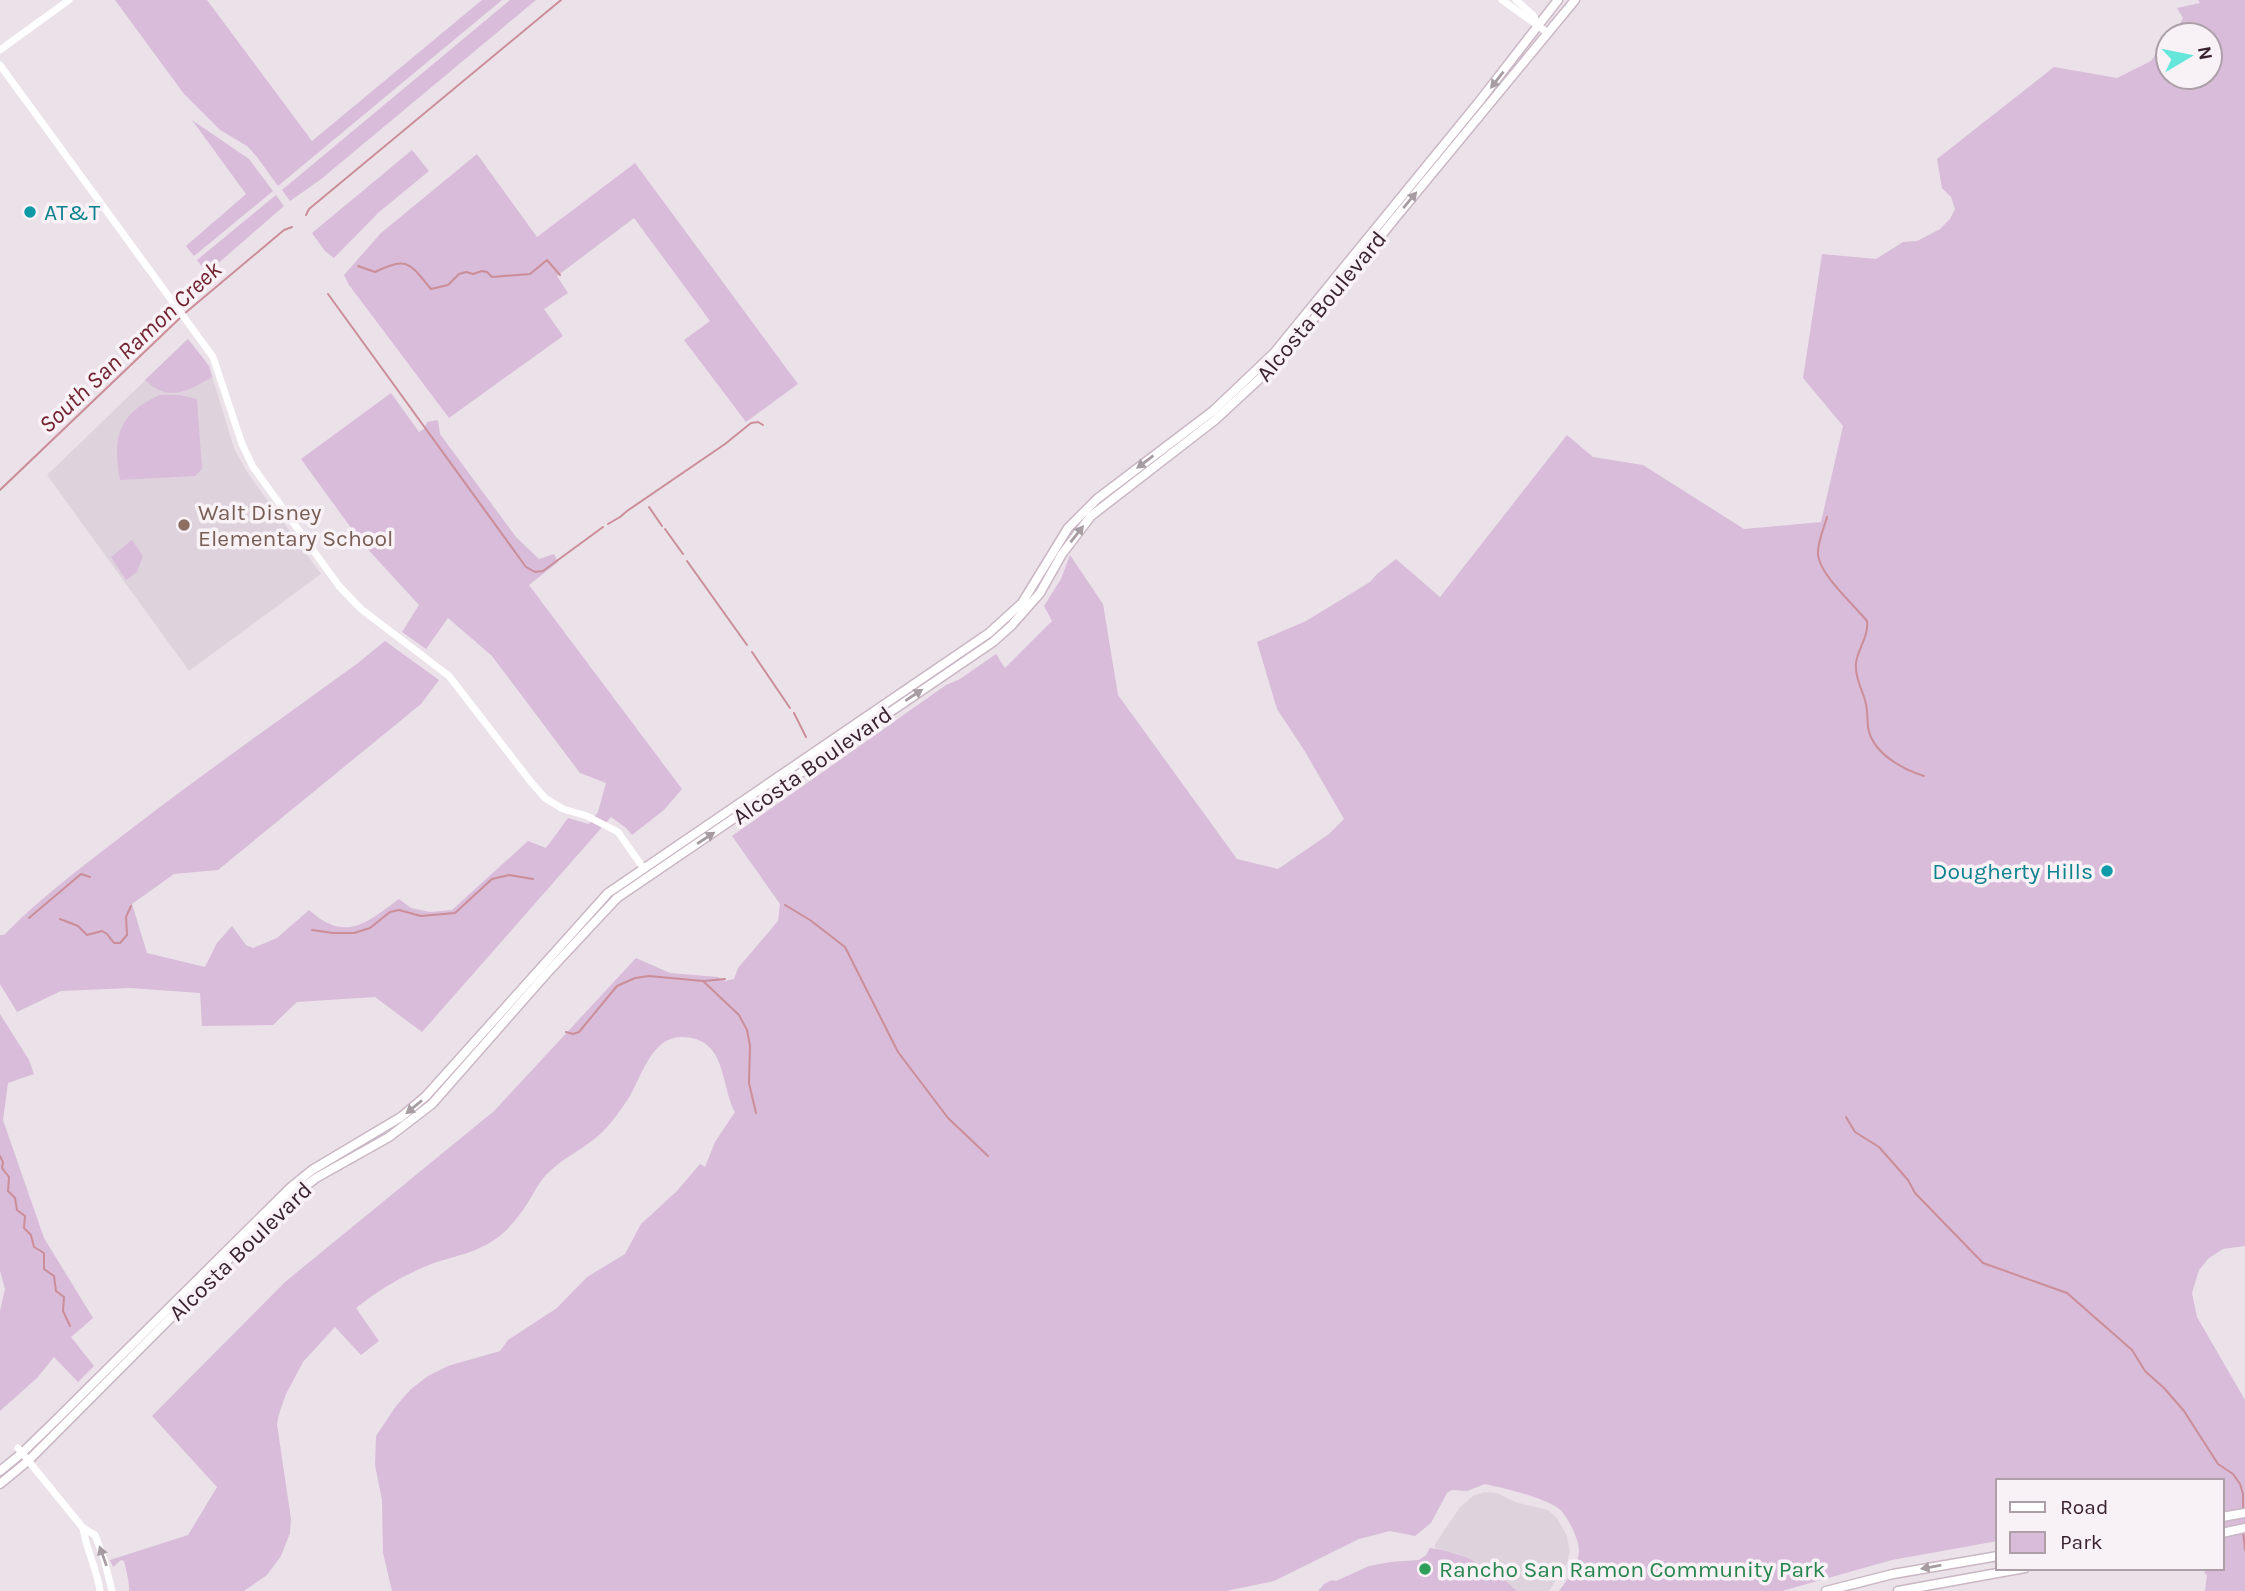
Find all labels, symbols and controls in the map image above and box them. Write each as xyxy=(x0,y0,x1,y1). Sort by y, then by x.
north arrow xyxy=(2154,21,2224,91)
text: N xyxy=(2193,45,2217,62)
one-way arrow xyxy=(1490,71,1504,89)
one-way arrow xyxy=(1402,191,1418,209)
place label: AT&T xyxy=(44,199,101,226)
marker: AT&T xyxy=(22,204,38,220)
street label: Alcosta Boulevard xyxy=(1251,226,1392,387)
water label: South San Ramon Creek xyxy=(33,255,228,439)
one-way arrow xyxy=(1137,455,1155,470)
place label: Walt Disney Elementary School xyxy=(198,499,393,552)
marker: Walt Disney Elementary School xyxy=(176,517,192,533)
one-way arrow xyxy=(1069,525,1084,543)
one-way arrow xyxy=(905,688,923,702)
street label: Alcosta Boulevard xyxy=(727,700,897,830)
one-way arrow xyxy=(696,831,716,844)
place label: Dougherty Hills xyxy=(1932,858,2093,885)
marker: Dougherty Hills xyxy=(2099,863,2115,879)
one-way arrow xyxy=(405,1099,423,1114)
street label: Alcosta Boulevard xyxy=(163,1176,317,1326)
legend xyxy=(1996,1479,2224,1570)
text: Road xyxy=(2060,1495,2108,1519)
text: Park xyxy=(2060,1530,2103,1554)
one-way arrow xyxy=(97,1546,108,1567)
place label: Rancho San Ramon Community Park xyxy=(1439,1556,1825,1583)
marker: Rancho San Ramon Community Park xyxy=(1417,1561,1433,1577)
one-way arrow xyxy=(1920,1562,1942,1573)

